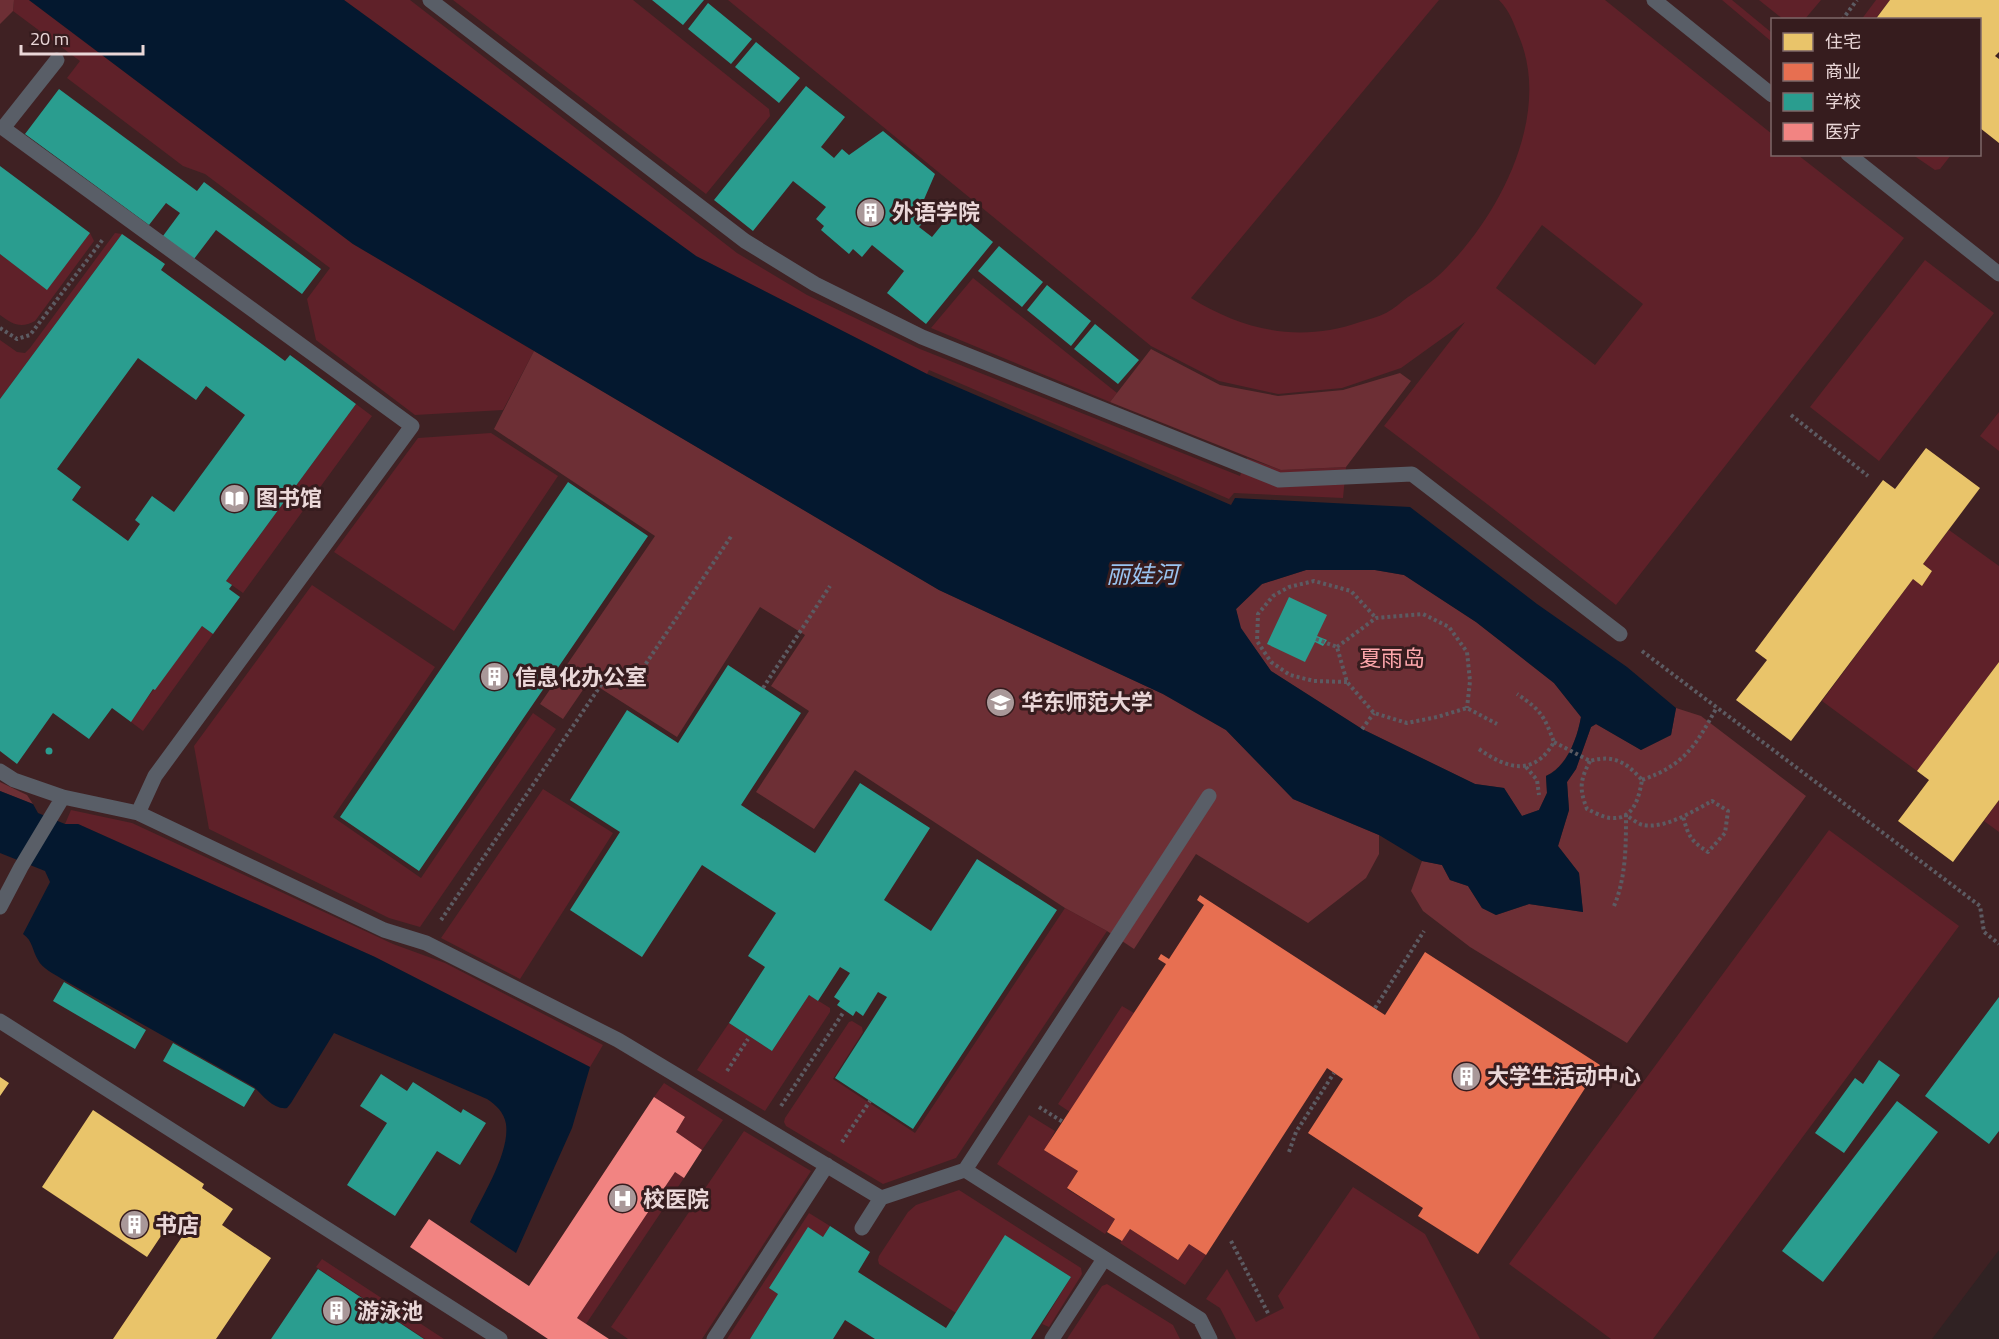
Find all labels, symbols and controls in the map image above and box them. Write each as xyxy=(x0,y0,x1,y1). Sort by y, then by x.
scale bar xyxy=(21,18,142,56)
legend xyxy=(1771,18,1981,156)
text: 20 m xyxy=(30,25,69,52)
text: 住宅 xyxy=(1825,28,1861,55)
text: 商业 xyxy=(1825,58,1861,85)
text: 学校 xyxy=(1825,88,1861,115)
text: 医疗 xyxy=(1825,118,1861,145)
place label: 外语学院 xyxy=(892,195,980,229)
building icon: 外语学院 xyxy=(855,196,887,228)
place label: 图书馆 xyxy=(256,481,322,515)
library icon: 图书馆 xyxy=(219,482,251,514)
water label: 丽娃河 xyxy=(1106,556,1182,592)
park label: 夏雨岛 xyxy=(1359,641,1425,675)
place label: 信息化办公室 xyxy=(515,660,647,694)
building icon: 信息化办公室 xyxy=(478,661,510,693)
place label: 华东师范大学 xyxy=(1021,685,1153,719)
school or university icon: 华东师范大学 xyxy=(984,686,1016,718)
place label: 大学生活动中心 xyxy=(1487,1059,1641,1093)
building icon: 大学生活动中心 xyxy=(1450,1060,1482,1092)
place label: 校医院 xyxy=(643,1182,709,1216)
hospital icon: 校医院 xyxy=(606,1183,638,1215)
place label: 书店 xyxy=(155,1208,199,1242)
building icon: 书店 xyxy=(118,1209,150,1241)
place label: 游泳池 xyxy=(357,1294,423,1328)
building icon: 游泳池 xyxy=(320,1295,352,1327)

